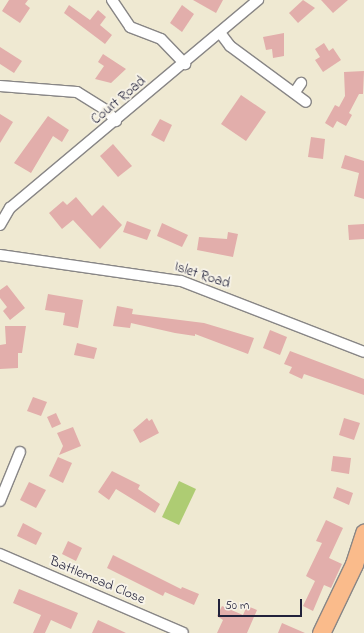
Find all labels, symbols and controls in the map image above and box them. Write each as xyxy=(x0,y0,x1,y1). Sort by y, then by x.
street label: Court Road xyxy=(88,73,150,129)
street label: Islet Road xyxy=(172,259,232,293)
street label: Battlemead Close xyxy=(47,553,147,609)
scale bar xyxy=(220,591,304,617)
text: 50 m xyxy=(225,597,249,615)

